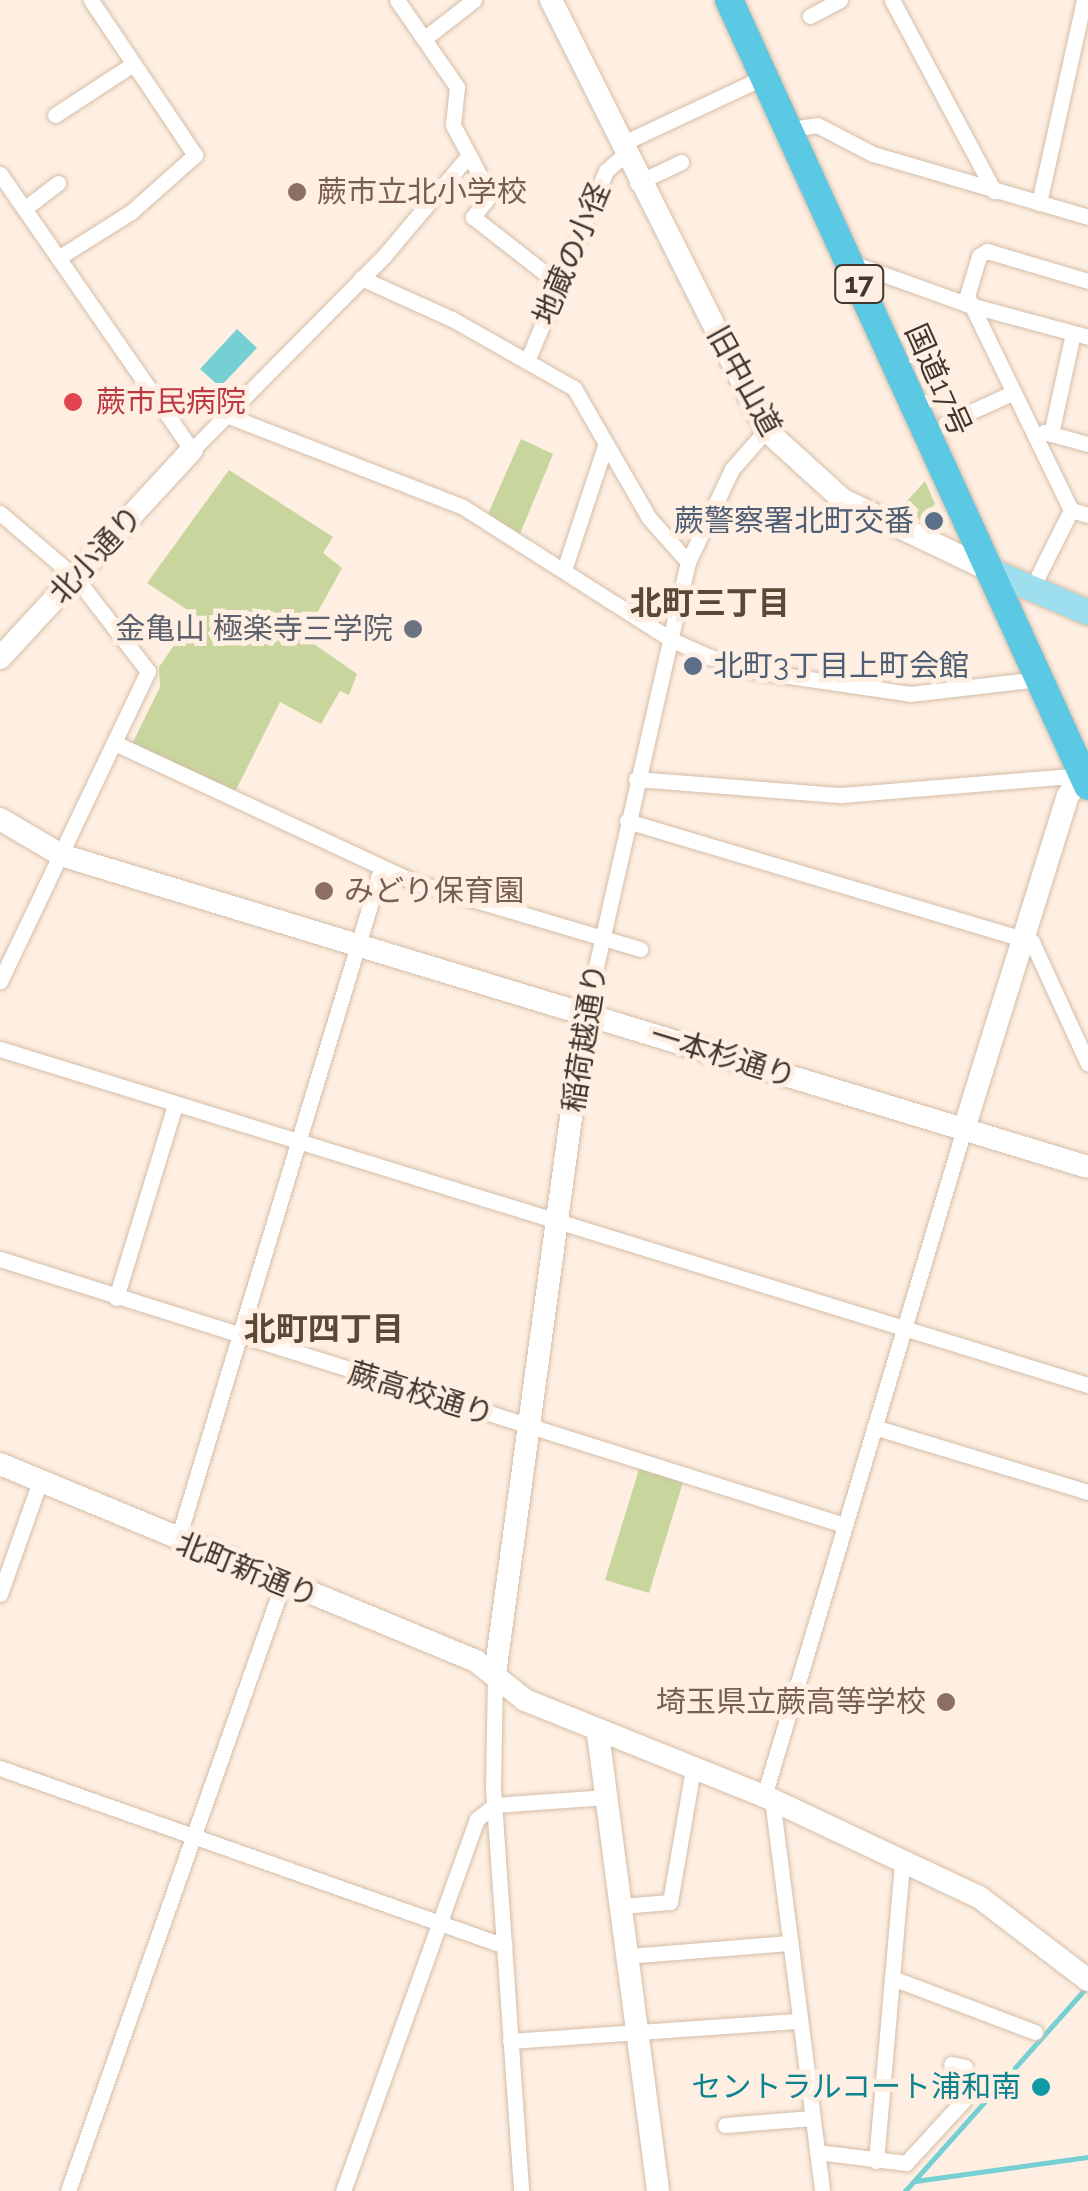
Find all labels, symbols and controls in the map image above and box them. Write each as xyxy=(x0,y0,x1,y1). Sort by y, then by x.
place label: 蕨市立北小学校 xyxy=(317,174,527,210)
street label: 地蔵の小径 xyxy=(526,178,618,330)
marker: 蕨市立北小学校 xyxy=(286,181,308,203)
road number: 17 xyxy=(834,261,884,307)
street label: 国道17号 xyxy=(897,318,979,442)
street label: 旧中山道 xyxy=(699,320,789,442)
place label: 蕨市民病院 xyxy=(96,384,246,420)
marker: 蕨市民病院 xyxy=(60,389,86,415)
street label: 北小通り xyxy=(42,499,150,611)
place label: 蕨警察署北町交番 xyxy=(674,503,914,539)
marker: 蕨警察署北町交番 xyxy=(923,510,945,532)
district label: 北町三丁目 xyxy=(630,584,790,622)
place label: 金亀山 極楽寺三学院 xyxy=(115,611,393,647)
marker: 金亀山 極楽寺三学院 xyxy=(402,618,424,640)
place label: 北町3丁目上町会館 xyxy=(713,648,969,684)
marker: 北町3丁目上町会館 xyxy=(682,655,704,677)
place label: みどり保育園 xyxy=(344,873,524,909)
marker: みどり保育園 xyxy=(313,880,335,902)
street label: 稲荷越通り xyxy=(555,961,615,1115)
street label: 一本杉通り xyxy=(646,1017,800,1095)
district label: 北町四丁目 xyxy=(244,1310,404,1348)
street label: 蕨高校通り xyxy=(344,1355,498,1433)
street label: 北町新通り xyxy=(171,1525,323,1615)
place label: 埼玉県立蕨高等学校 xyxy=(656,1684,926,1720)
marker: 埼玉県立蕨高等学校 xyxy=(935,1691,957,1713)
place label: セントラルコート浦和南 xyxy=(691,2069,1021,2105)
marker: セントラルコート浦和南 xyxy=(1030,2076,1052,2098)

